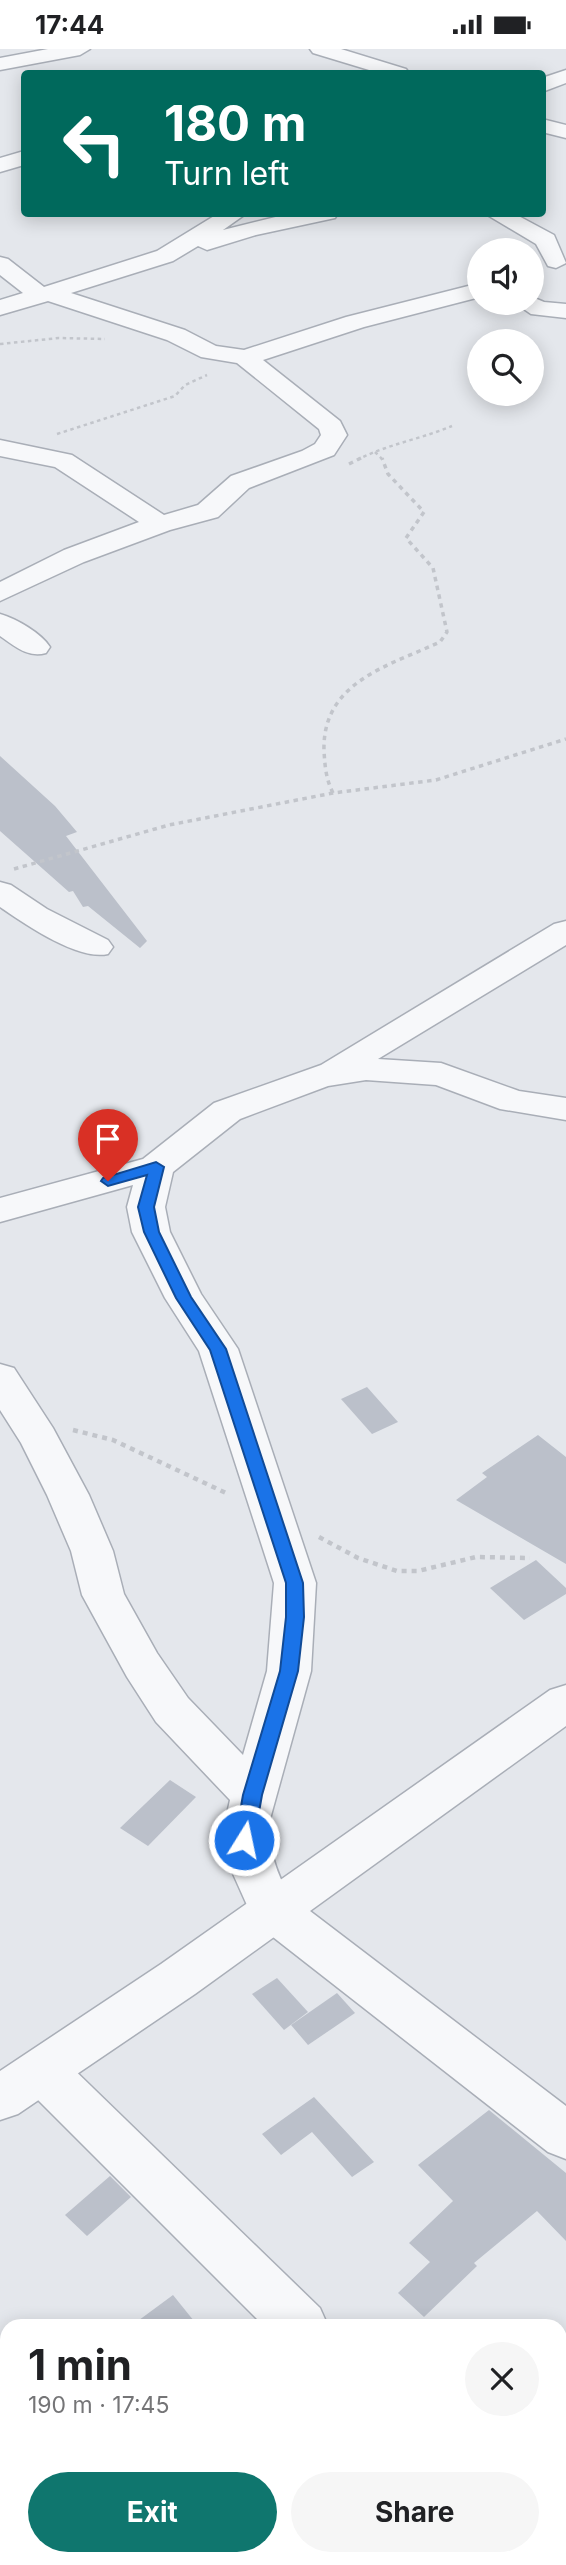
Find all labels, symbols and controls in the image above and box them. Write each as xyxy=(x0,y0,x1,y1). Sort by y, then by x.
text: 17:44 xyxy=(35,9,104,40)
text: 180 m xyxy=(164,94,306,153)
icon: left xyxy=(49,98,140,189)
text: Turn left xyxy=(164,154,289,193)
map controls xyxy=(467,238,544,406)
button: sound xyxy=(467,238,544,315)
button: search xyxy=(467,329,544,406)
pin xyxy=(78,1109,138,1181)
icon: arrive xyxy=(89,1120,127,1158)
position arrow xyxy=(207,1803,281,1877)
text: 1 min xyxy=(28,2339,132,2390)
button: close xyxy=(465,2342,539,2416)
text: 190 m · 17:45 xyxy=(28,2391,169,2419)
button: Exit xyxy=(28,2472,277,2552)
button: Share xyxy=(291,2472,539,2552)

